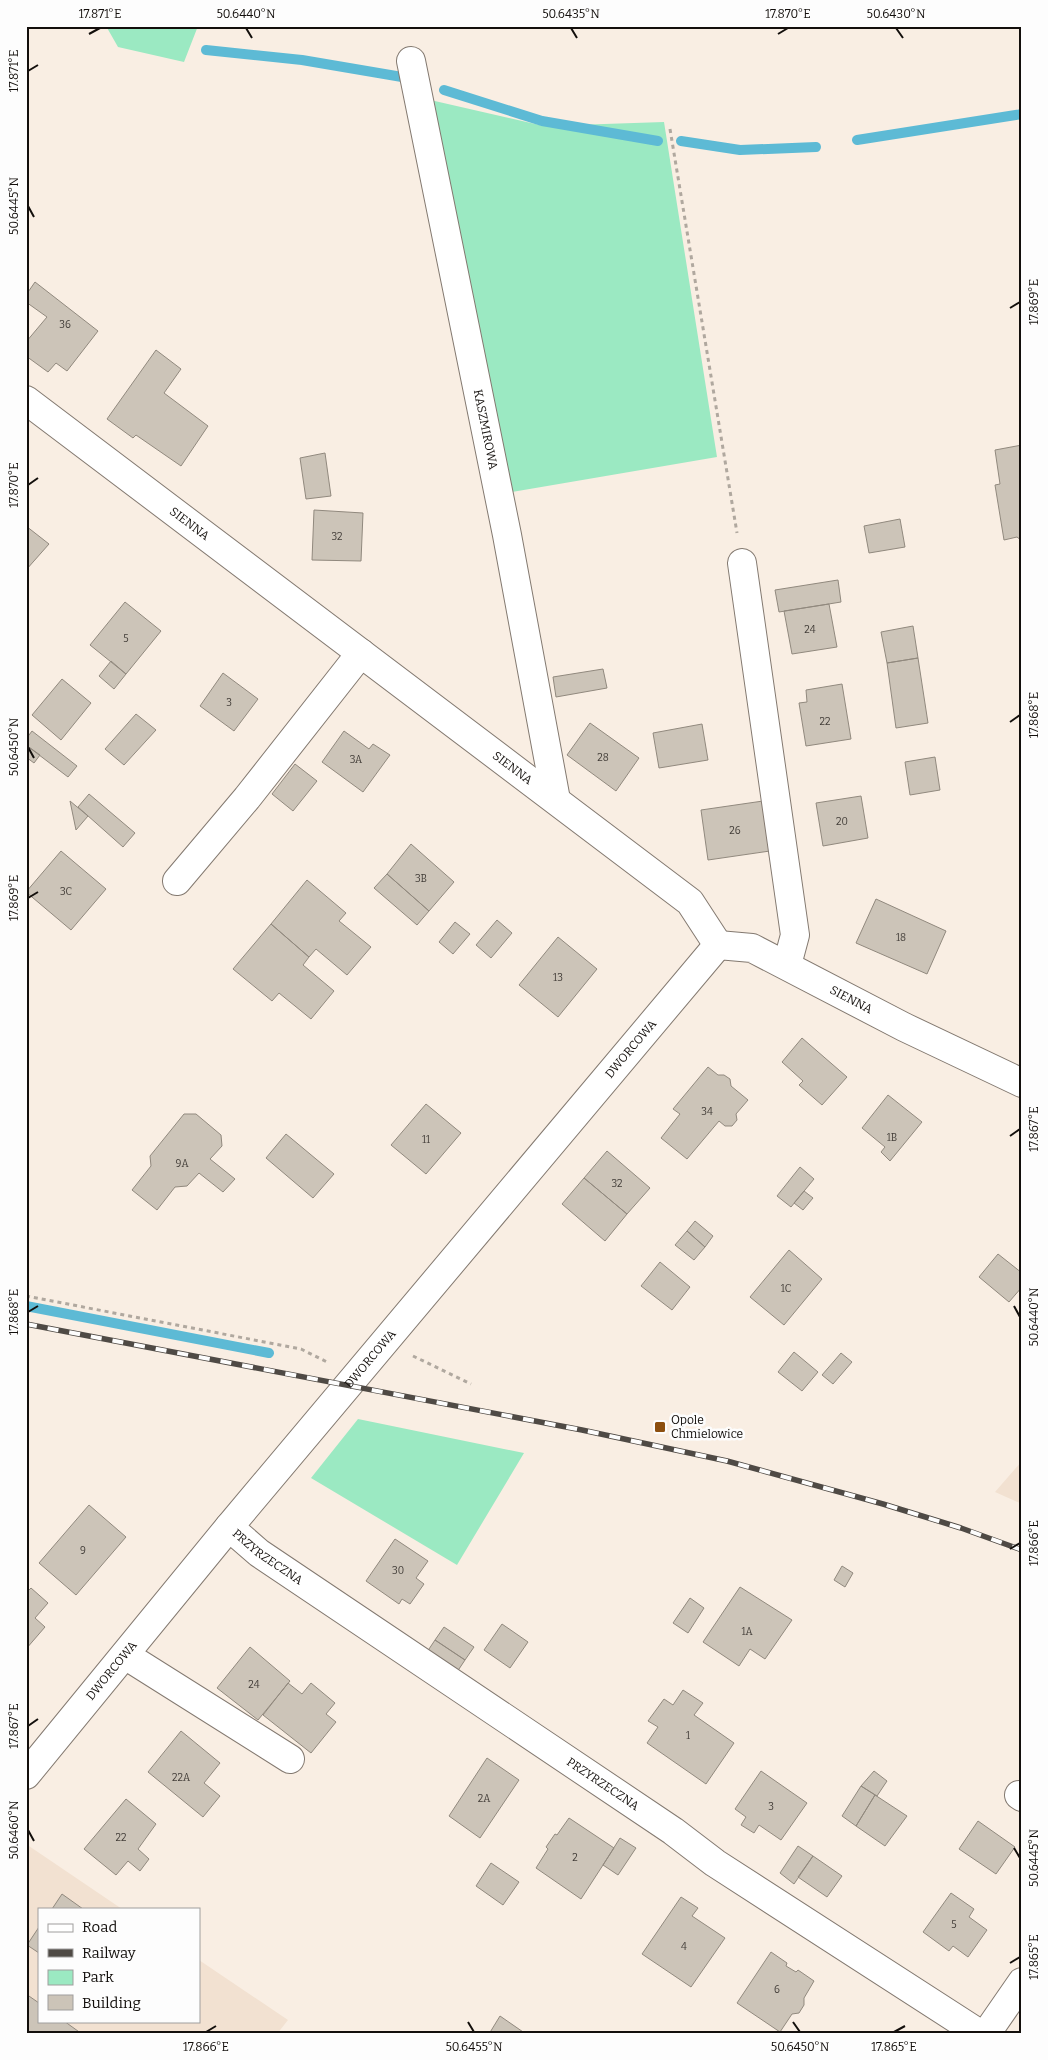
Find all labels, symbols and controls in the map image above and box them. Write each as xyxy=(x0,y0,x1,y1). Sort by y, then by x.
text: 17.871°E xyxy=(79,7,121,21)
text: 50.6440°N xyxy=(216,7,276,21)
text: 50.6435°N xyxy=(542,7,600,21)
text: 17.870°E xyxy=(765,7,811,21)
text: 50.6430°N xyxy=(867,7,926,21)
text: 17.871°E xyxy=(7,50,21,92)
text: 50.6445°N xyxy=(7,177,21,235)
text: 17.869°E xyxy=(1027,279,1041,325)
house number: 36 xyxy=(59,319,71,331)
street label: KASZMIROWA xyxy=(471,388,501,471)
text: 17.870°E xyxy=(7,462,21,508)
street label: SIENNA xyxy=(167,504,212,543)
house number: 32 xyxy=(331,531,343,543)
house number: 24 xyxy=(804,624,816,636)
house number: 5 xyxy=(123,633,129,645)
text: 17.868°E xyxy=(1027,692,1041,738)
house number: 3 xyxy=(226,697,232,709)
house number: 22 xyxy=(820,716,830,728)
text: 50.6450°N xyxy=(7,717,21,776)
street label: SIENNA xyxy=(490,748,536,788)
house number: 28 xyxy=(597,752,609,764)
house number: 3A xyxy=(350,754,363,766)
house number: 20 xyxy=(836,816,848,828)
house number: 26 xyxy=(729,825,741,837)
house number: 3B xyxy=(415,873,427,885)
text: 17.869°E xyxy=(7,875,21,921)
house number: 3C xyxy=(60,886,72,898)
house number: 18 xyxy=(896,932,906,944)
house number: 13 xyxy=(553,972,563,984)
street label: SIENNA xyxy=(828,983,875,1017)
street label: DWORCOWA xyxy=(602,1016,660,1081)
house number: 34 xyxy=(701,1106,713,1118)
text: 17.867°E xyxy=(1027,1106,1041,1152)
house number: 1B xyxy=(887,1132,897,1144)
house number: 11 xyxy=(422,1134,430,1146)
house number: 9A xyxy=(176,1158,189,1170)
house number: 32 xyxy=(611,1178,623,1190)
house number: 1C xyxy=(781,1283,791,1295)
text: 50.6440°N xyxy=(1027,1287,1041,1347)
text: 17.868°E xyxy=(7,1289,21,1335)
street label: DWORCOWA xyxy=(342,1326,399,1391)
place label: Opole Chmielowice xyxy=(671,1413,743,1441)
marker: Opole Chmielowice xyxy=(653,1420,667,1434)
text: 17.866°E xyxy=(1027,1520,1041,1566)
street label: PRZYRZECZNA xyxy=(230,1526,306,1588)
house number: 9 xyxy=(80,1545,86,1557)
house number: 30 xyxy=(392,1565,404,1577)
house number: 1A xyxy=(741,1626,753,1638)
street label: DWORCOWA xyxy=(83,1638,140,1703)
house number: 24 xyxy=(248,1679,260,1691)
text: 17.867°E xyxy=(7,1703,21,1749)
house number: 1 xyxy=(686,1730,690,1742)
street label: PRZYRZECZNA xyxy=(564,1755,642,1813)
house number: 22A xyxy=(172,1772,191,1784)
house number: 2A xyxy=(478,1793,491,1805)
text: 50.6460°N xyxy=(7,1800,21,1860)
house number: 3 xyxy=(768,1801,774,1813)
text: 50.6445°N xyxy=(1027,1829,1041,1887)
house number: 22 xyxy=(116,1832,126,1844)
house number: 2 xyxy=(572,1852,578,1864)
legend xyxy=(38,1908,200,2022)
text: Road xyxy=(82,1918,117,1936)
house number: 5 xyxy=(951,1919,957,1931)
text: 17.865°E xyxy=(1027,1934,1041,1980)
house number: 4 xyxy=(681,1941,687,1953)
text: Railway xyxy=(82,1944,136,1962)
text: Park xyxy=(82,1968,114,1986)
house number: 6 xyxy=(774,1984,780,1996)
text: Building xyxy=(82,1994,141,2012)
text: 17.866°E xyxy=(183,2040,229,2054)
text: 50.6455°N xyxy=(445,2040,503,2054)
text: 50.6450°N xyxy=(771,2040,830,2054)
text: 17.865°E xyxy=(871,2040,917,2054)

